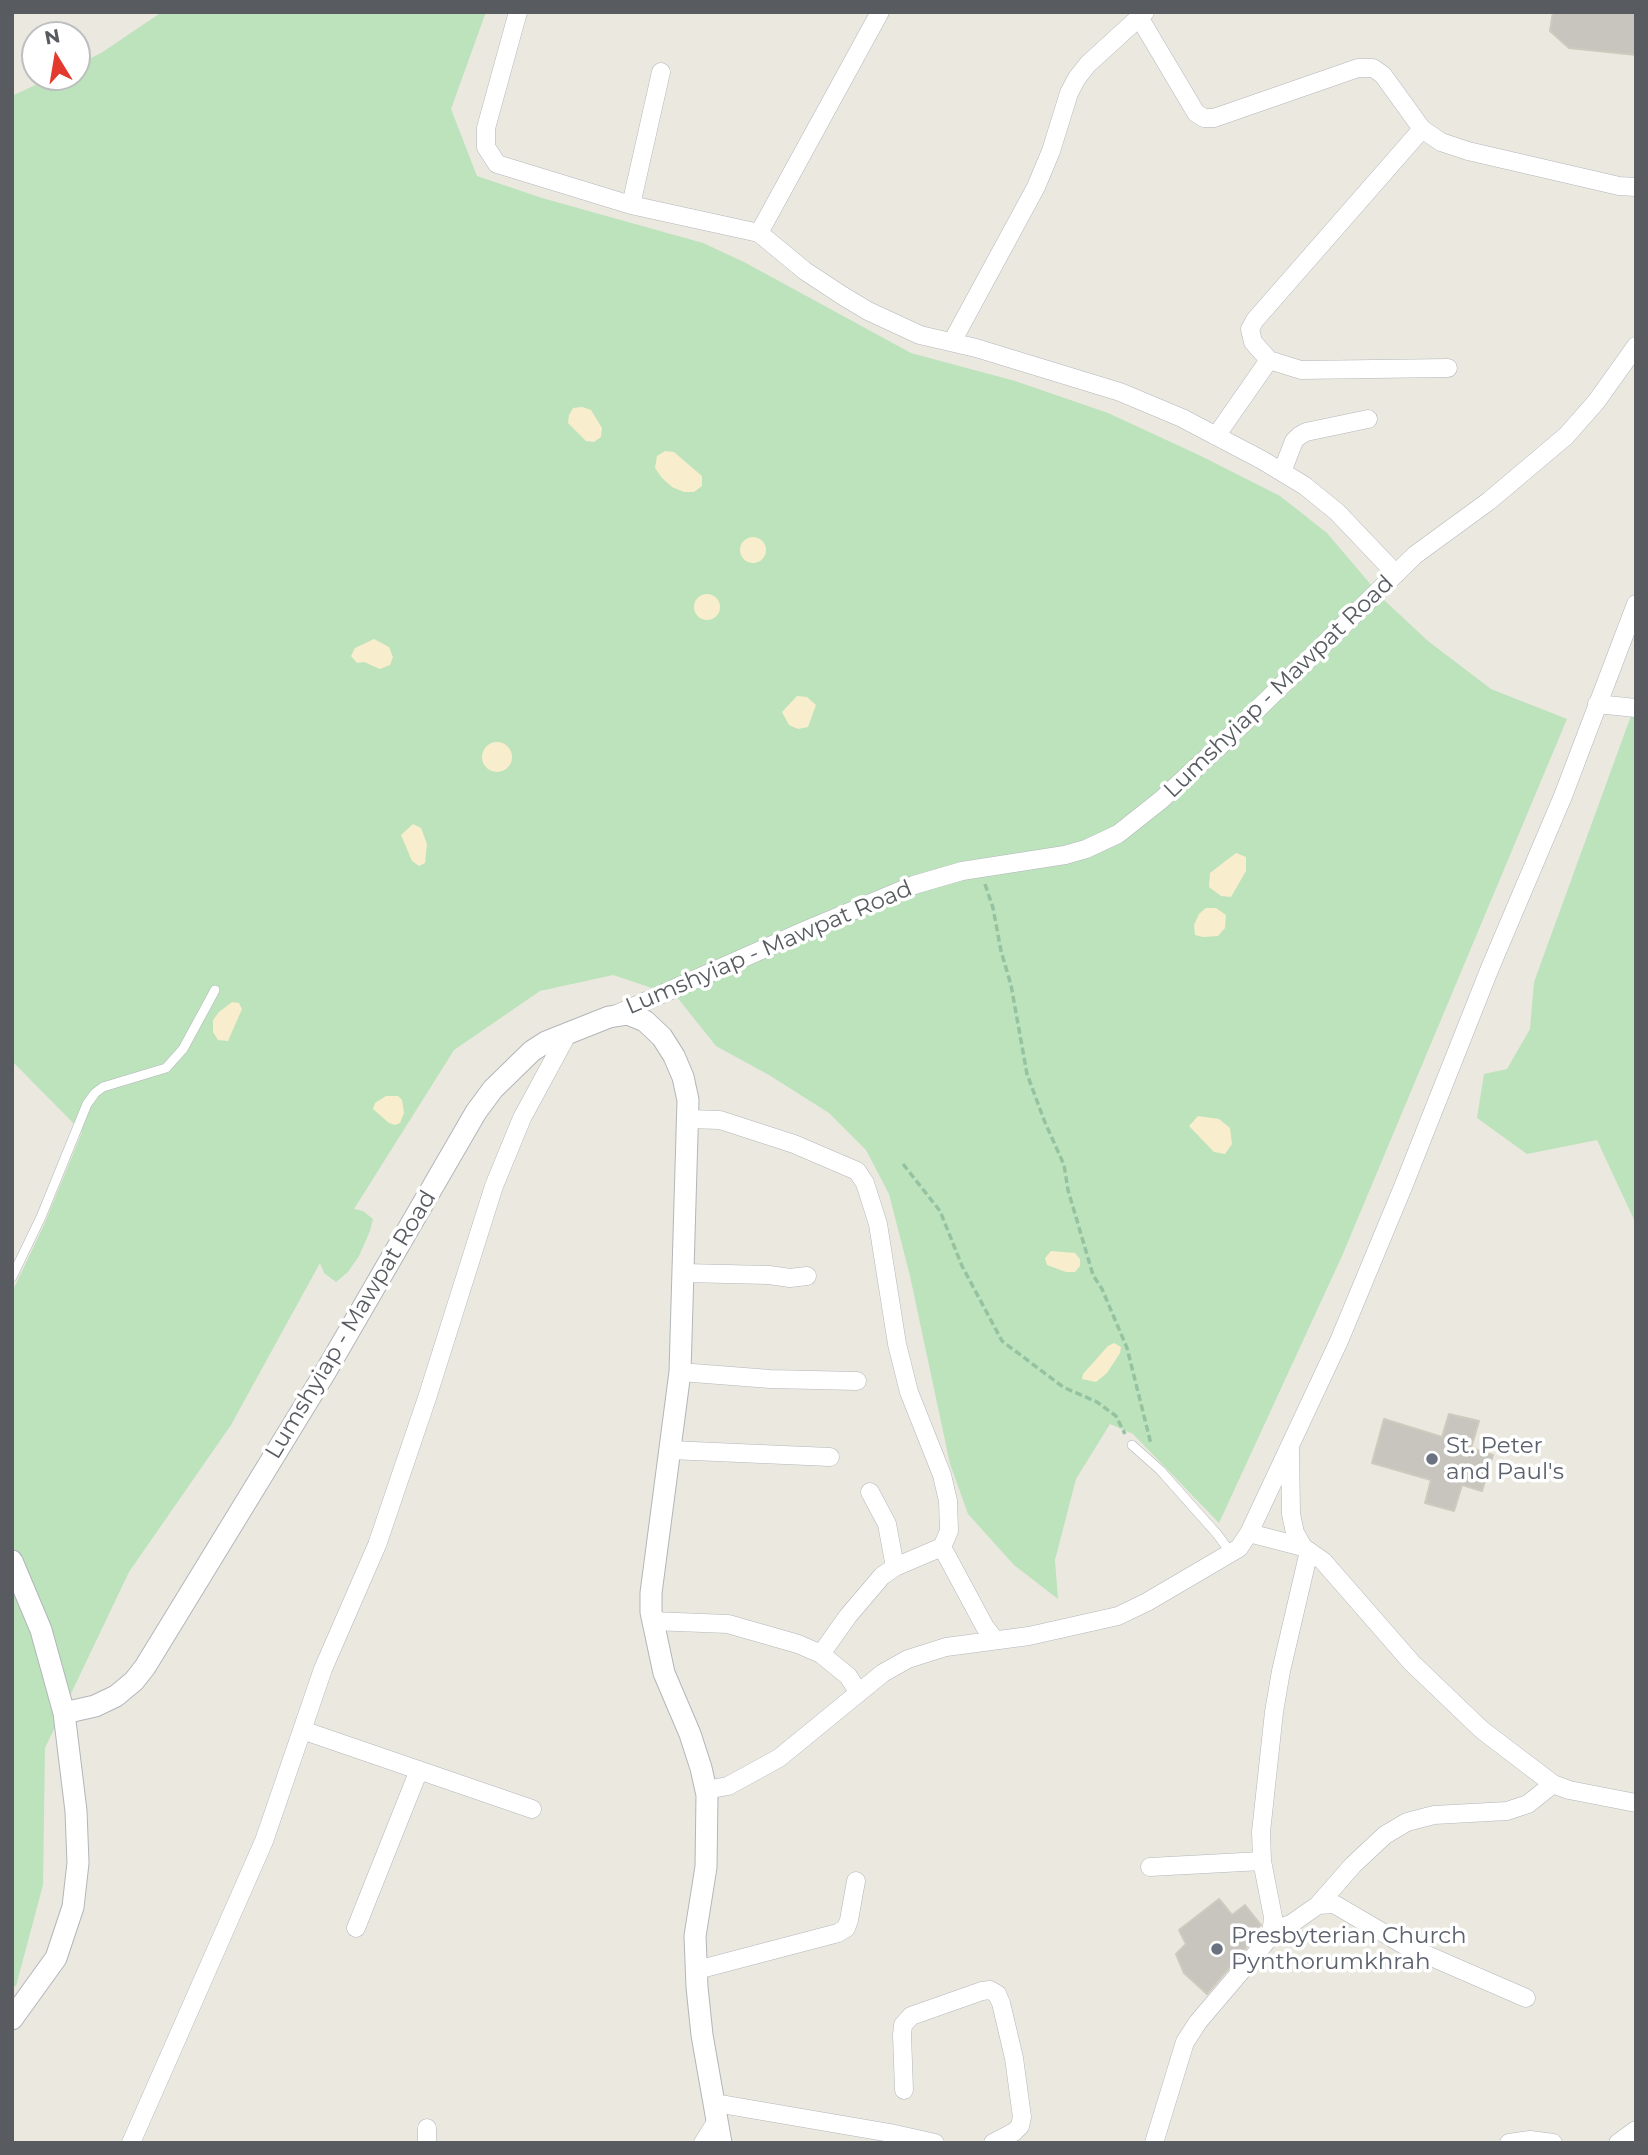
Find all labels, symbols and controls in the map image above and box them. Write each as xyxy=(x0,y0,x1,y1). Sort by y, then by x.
north arrow xyxy=(21,21,91,91)
text: N xyxy=(43,24,62,50)
street label: Lumshyiap - Mawpat Road xyxy=(1159,570,1399,804)
street label: Lumshyiap - Mawpat Road xyxy=(622,875,916,1021)
street label: Lumshyiap - Mawpat Road xyxy=(260,1186,442,1464)
place label: St. Peter and Paul's xyxy=(1446,1432,1564,1486)
marker: St. Peter and Paul's xyxy=(1424,1451,1440,1467)
place label: Presbyterian Church Pynthorumkhrah xyxy=(1231,1922,1467,1976)
marker: Presbyterian Church Pynthorumkhrah xyxy=(1209,1941,1225,1957)

